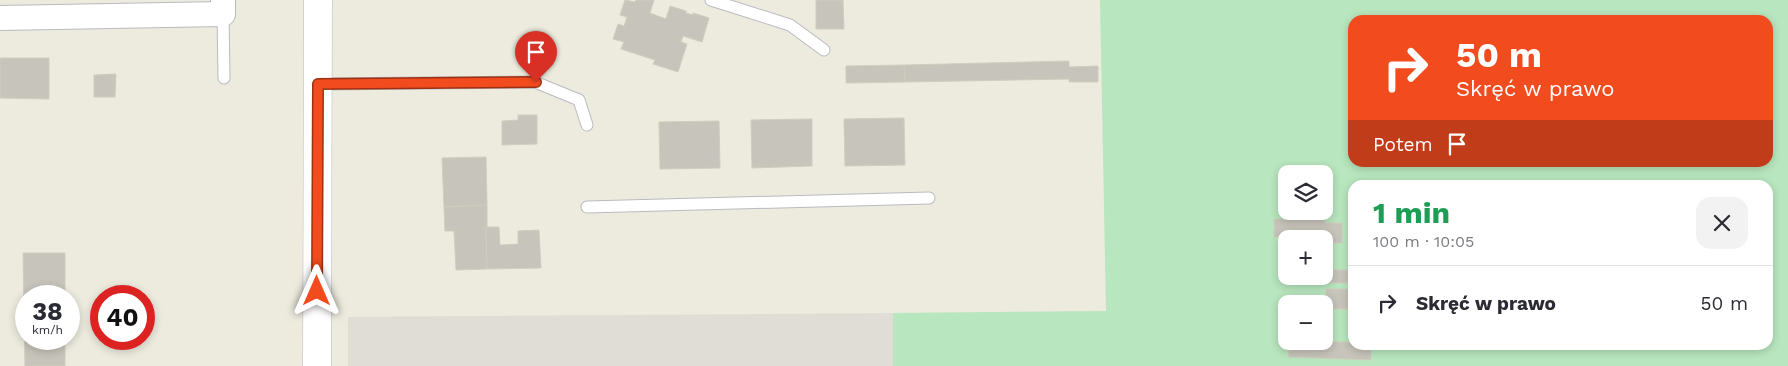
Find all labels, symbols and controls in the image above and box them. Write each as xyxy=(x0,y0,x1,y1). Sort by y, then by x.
pin xyxy=(515,31,557,82)
text: 50 m xyxy=(1456,34,1542,76)
icon: right xyxy=(1373,35,1438,100)
icon: arrive xyxy=(522,38,550,66)
text: Skręć w prawo xyxy=(1456,76,1615,101)
icon: arrive xyxy=(1443,130,1471,158)
text: Potem xyxy=(1373,133,1433,156)
map controls xyxy=(1278,165,1333,350)
button: layers xyxy=(1278,165,1333,220)
text: 1 min xyxy=(1373,195,1450,230)
button: close xyxy=(1696,197,1748,249)
button: + xyxy=(1278,230,1333,285)
text: 100 m · 10:05 xyxy=(1373,232,1474,251)
position arrow xyxy=(290,264,342,316)
speed limit sign: 40 xyxy=(90,285,155,350)
icon: right xyxy=(1373,289,1401,317)
text: Skręć w prawo xyxy=(1416,292,1556,315)
text: 50 m xyxy=(1701,292,1748,315)
button: − xyxy=(1278,295,1333,350)
text: 38 xyxy=(32,297,63,326)
text: km/h xyxy=(32,323,63,337)

